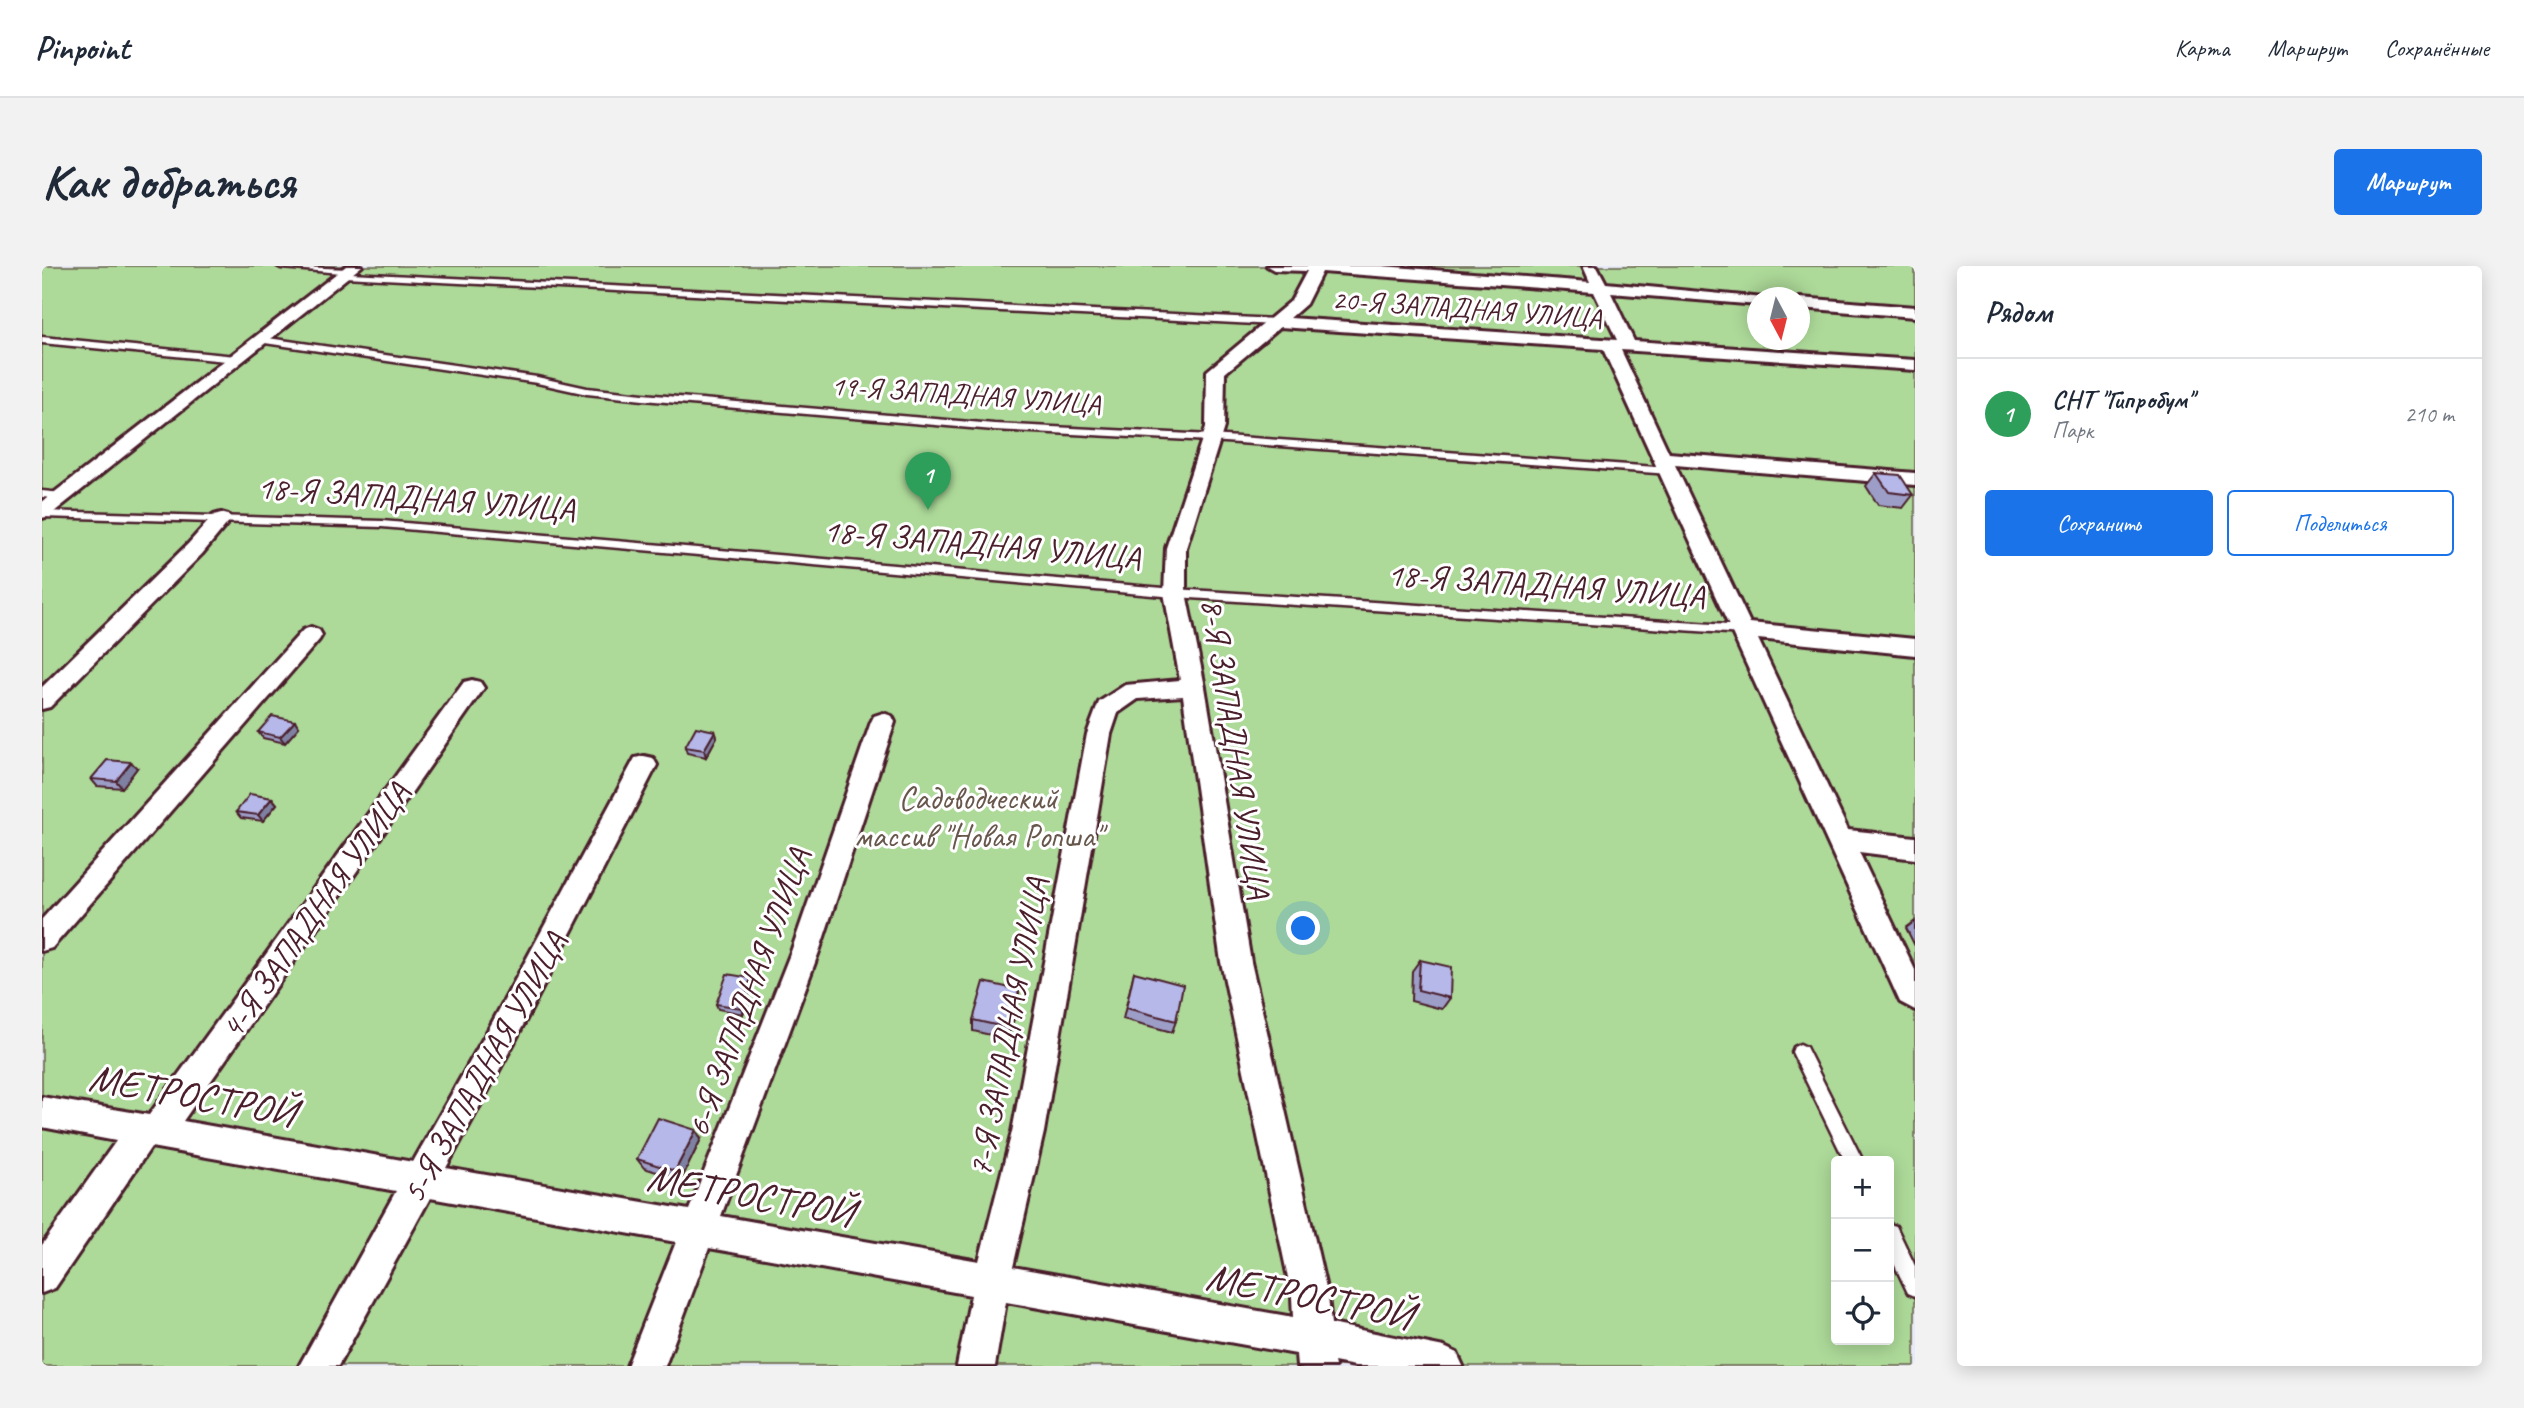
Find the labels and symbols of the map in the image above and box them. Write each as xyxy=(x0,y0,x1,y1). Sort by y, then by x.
street label: 20-Я ЗАПАДНАЯ УЛИЦА xyxy=(1331,282,1604,335)
north arrow xyxy=(1747,287,1810,350)
street label: 19-Я ЗАПАДНАЯ УЛИЦА xyxy=(830,368,1103,421)
pin: 1 xyxy=(905,452,951,510)
street label: 18-Я ЗАПАДНАЯ УЛИЦА xyxy=(256,466,577,530)
street label: 18-Я ЗАПАДНАЯ УЛИЦА xyxy=(822,509,1143,579)
street label: 18-Я ЗАПАДНАЯ УЛИЦА xyxy=(1386,553,1707,617)
street label: 8-Я ЗАПАДНАЯ УЛИЦА xyxy=(1192,595,1281,902)
street label: 4-Я ЗАПАДНАЯ УЛИЦА xyxy=(211,773,420,1047)
park label: Садоводческий массив "Новая Ропша" xyxy=(854,777,1108,857)
street label: 6-Я ЗАПАДНАЯ УЛИЦА xyxy=(676,841,820,1142)
street label: 7-Я ЗАПАДНАЯ УЛИЦА xyxy=(958,873,1058,1180)
your location xyxy=(1286,911,1320,945)
street label: 5-Я ЗАПАДНАЯ УЛИЦА xyxy=(392,924,576,1210)
street label: МЕТРОСТРОЙ xyxy=(85,1052,306,1139)
street label: МЕТРОСТРОЙ xyxy=(643,1152,864,1239)
street label: МЕТРОСТРОЙ xyxy=(1202,1251,1423,1342)

